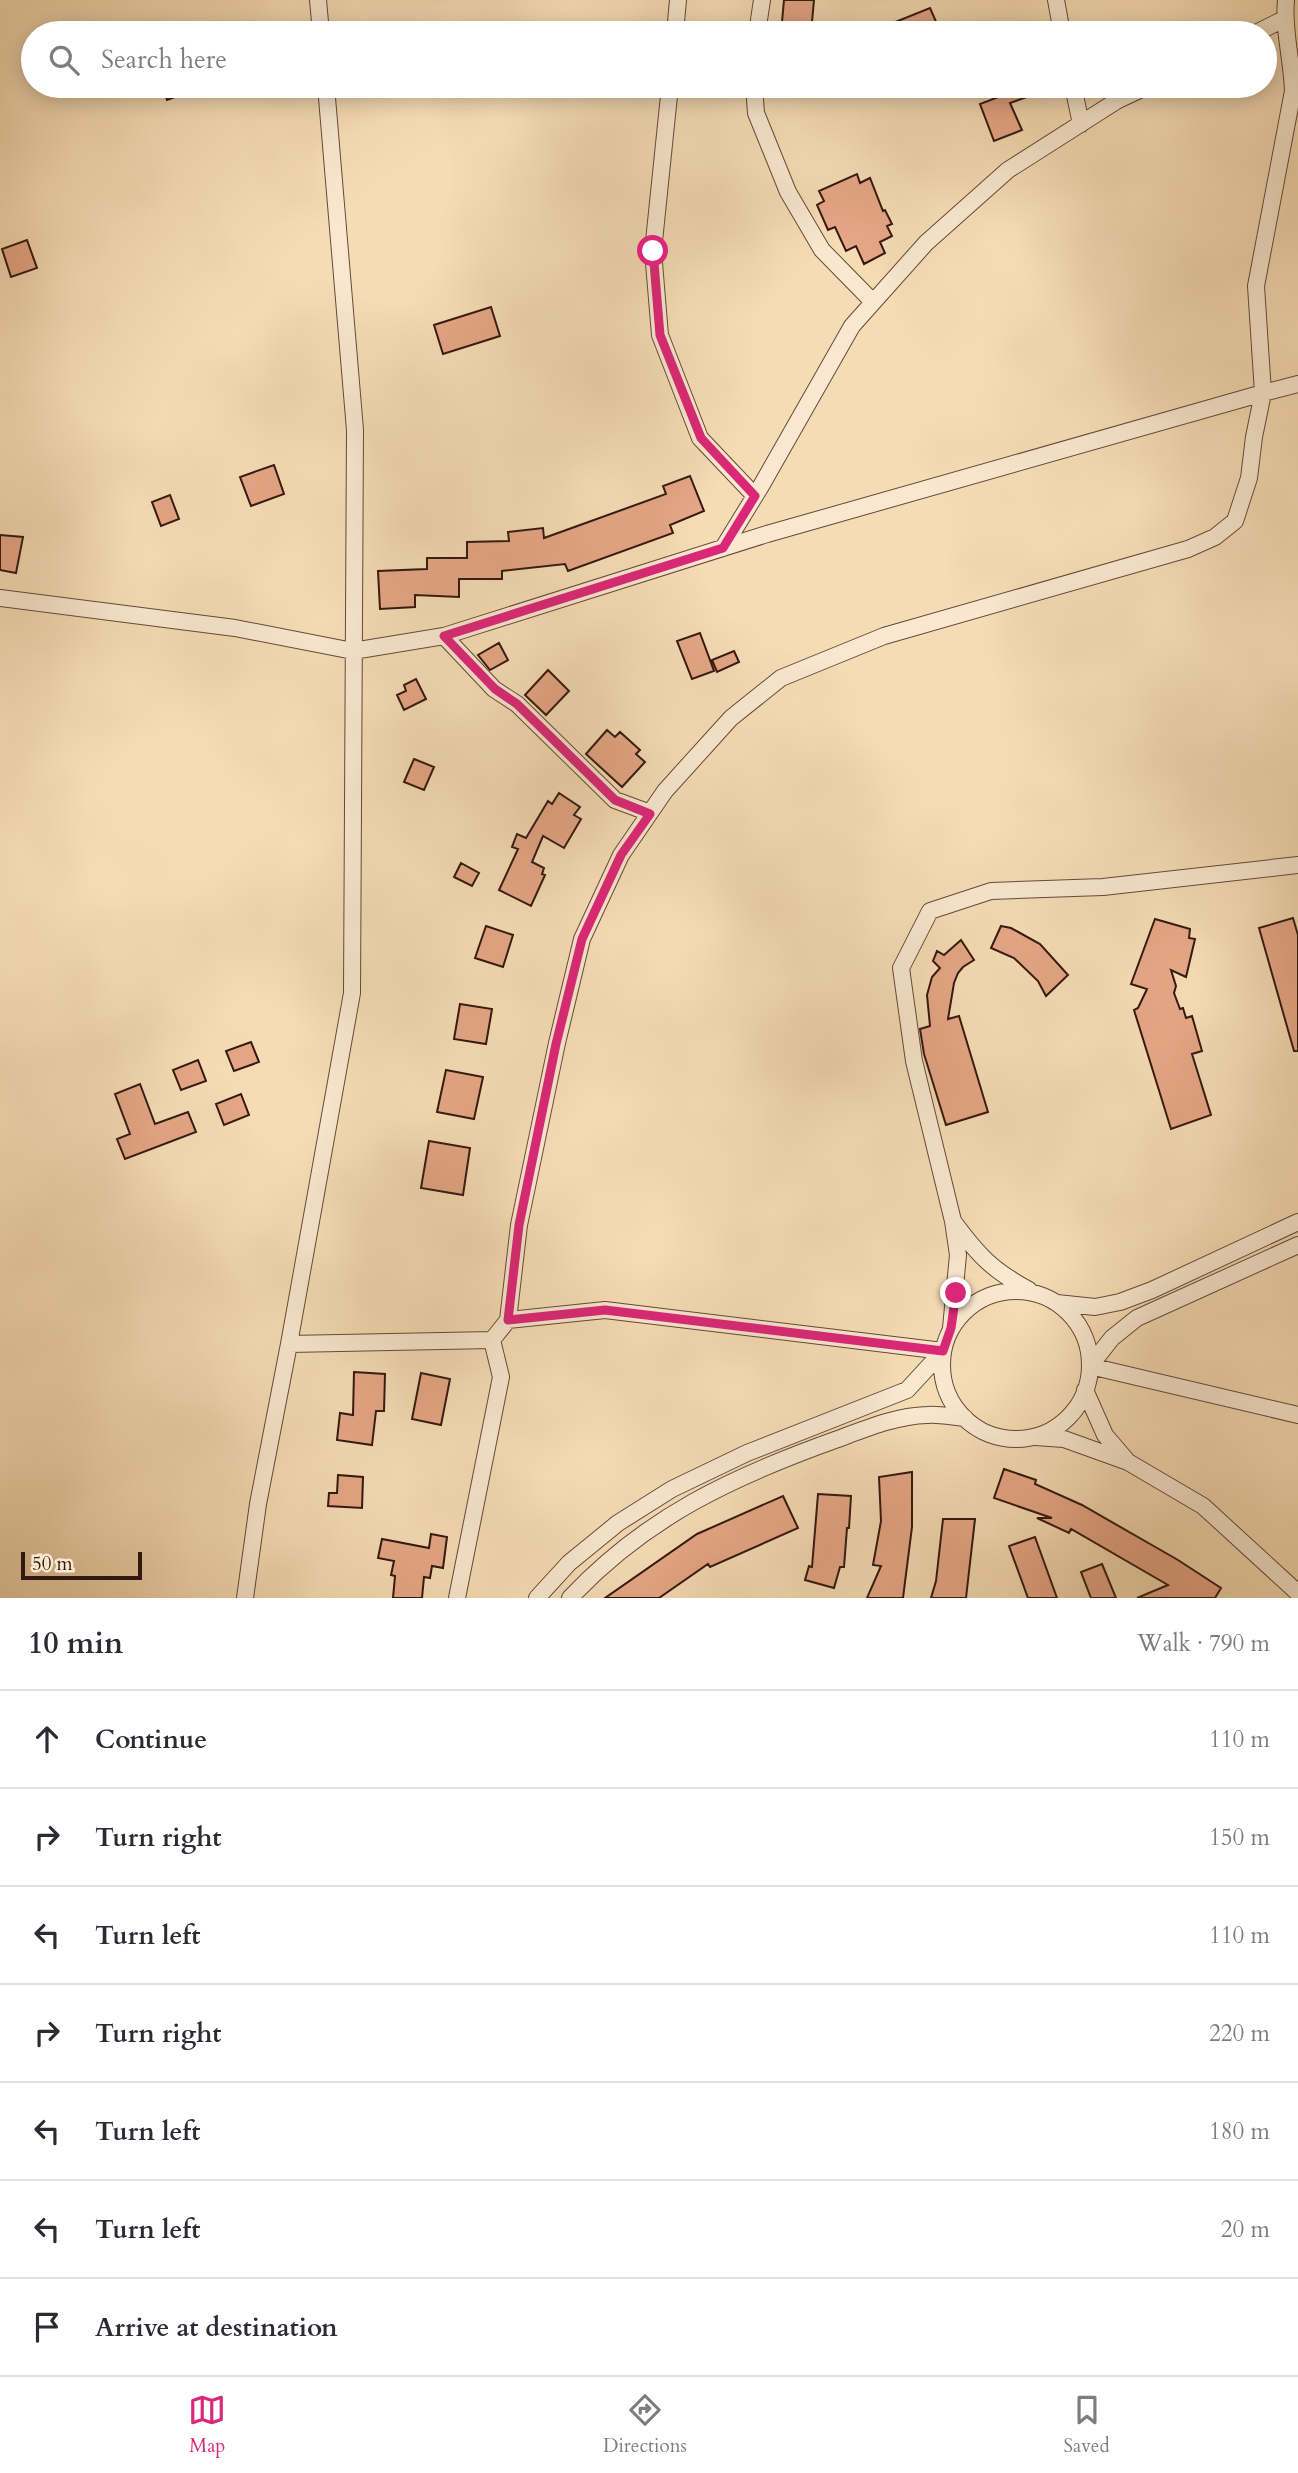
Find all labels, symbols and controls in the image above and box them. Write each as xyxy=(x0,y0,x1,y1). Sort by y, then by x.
search box xyxy=(21,21,1277,98)
icon: search xyxy=(45,41,83,79)
text: Search here xyxy=(101,42,227,77)
route start xyxy=(637,235,668,266)
route end xyxy=(940,1277,971,1308)
scale bar xyxy=(21,1549,142,1581)
text: 50 m xyxy=(32,1551,73,1577)
text: 10 min xyxy=(28,1623,123,1664)
text: Walk · 790 m xyxy=(1137,1628,1270,1659)
icon: ahead xyxy=(28,1720,66,1758)
text: Continue xyxy=(95,1722,207,1757)
text: 110 m xyxy=(1209,1724,1270,1755)
icon: right xyxy=(28,1818,66,1856)
text: Turn right xyxy=(95,1820,222,1855)
text: 150 m xyxy=(1209,1822,1270,1853)
icon: left xyxy=(28,1916,66,1954)
text: Turn left xyxy=(95,1918,200,1953)
text: 110 m xyxy=(1209,1920,1270,1951)
icon: right xyxy=(28,2014,66,2052)
text: Turn right xyxy=(95,2016,222,2051)
text: 220 m xyxy=(1209,2018,1270,2049)
icon: left xyxy=(28,2112,66,2150)
text: Turn left xyxy=(95,2114,200,2149)
text: 180 m xyxy=(1209,2116,1270,2147)
icon: left xyxy=(28,2210,66,2248)
text: Turn left xyxy=(95,2212,200,2247)
text: 20 m xyxy=(1221,2214,1270,2245)
icon: arrive xyxy=(28,2308,66,2346)
text: Arrive at destination xyxy=(95,2310,338,2345)
tab: Map xyxy=(188,2391,226,2459)
tab: Directions xyxy=(603,2391,687,2459)
tab: Saved xyxy=(1064,2391,1110,2459)

